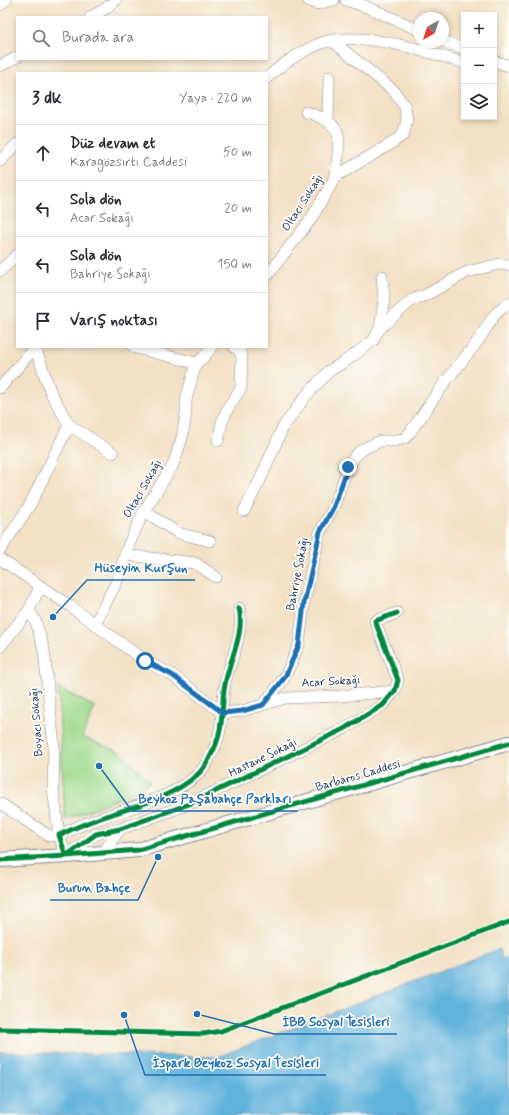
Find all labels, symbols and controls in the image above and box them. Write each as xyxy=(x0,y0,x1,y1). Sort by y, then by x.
north arrow xyxy=(413,12,449,48)
map controls xyxy=(461,12,497,120)
button: + xyxy=(461,12,497,48)
search box xyxy=(16,16,268,60)
icon: search xyxy=(30,27,52,49)
text: Burada ara xyxy=(62,28,134,48)
button: − xyxy=(461,48,497,84)
button: layers xyxy=(461,84,497,120)
text: 3 dk xyxy=(32,87,62,109)
text: Yaya · 220 m xyxy=(179,90,252,107)
text: Düz devam et xyxy=(70,134,155,154)
icon: ahead xyxy=(32,142,54,164)
text: 50 m xyxy=(223,144,252,161)
text: Karagözsırtı Caddesi xyxy=(70,154,187,171)
street label: Oltacı Sokağı xyxy=(278,171,328,235)
text: Sola dön xyxy=(70,190,122,210)
icon: left xyxy=(32,198,54,220)
text: 20 m xyxy=(224,200,252,217)
text: Acar Sokağı xyxy=(70,210,134,227)
text: Sola dön xyxy=(70,246,122,266)
icon: left xyxy=(32,254,54,276)
text: 150 m xyxy=(218,256,252,273)
text: Bahriye Sokağı xyxy=(70,266,151,283)
icon: arrive xyxy=(32,310,54,332)
text: Varış noktası xyxy=(70,311,158,331)
street label: Oltacı Sokağı xyxy=(120,457,166,521)
route end xyxy=(339,458,357,476)
street label: Bahriye Sokağı xyxy=(283,536,313,612)
callout: Hüseyin Kurşun xyxy=(87,555,195,580)
text: Hüseyin Kurşun xyxy=(94,560,188,577)
route start xyxy=(136,652,154,670)
street label: Acar Sokağı xyxy=(301,672,361,692)
street label: Boyacı Sokağı xyxy=(27,687,47,757)
street label: Hastane Sokağı xyxy=(226,735,300,781)
street label: Barbaros Caddesi xyxy=(314,756,403,796)
callout: Beykoz Paşabahçe Parkları xyxy=(132,786,298,811)
text: Beykoz Paşabahçe Parkları xyxy=(138,791,292,808)
callout: Burun Bahçe xyxy=(50,875,138,900)
text: Burun Bahçe xyxy=(58,880,131,897)
callout: İBB Sosyal Tesisleri xyxy=(274,1009,397,1034)
text: İBB Sosyal Tesisleri xyxy=(282,1014,390,1031)
callout: İspark Beykoz Sosyal Tesisleri xyxy=(145,1050,326,1075)
text: İspark Beykoz Sosyal Tesisleri xyxy=(153,1055,319,1072)

